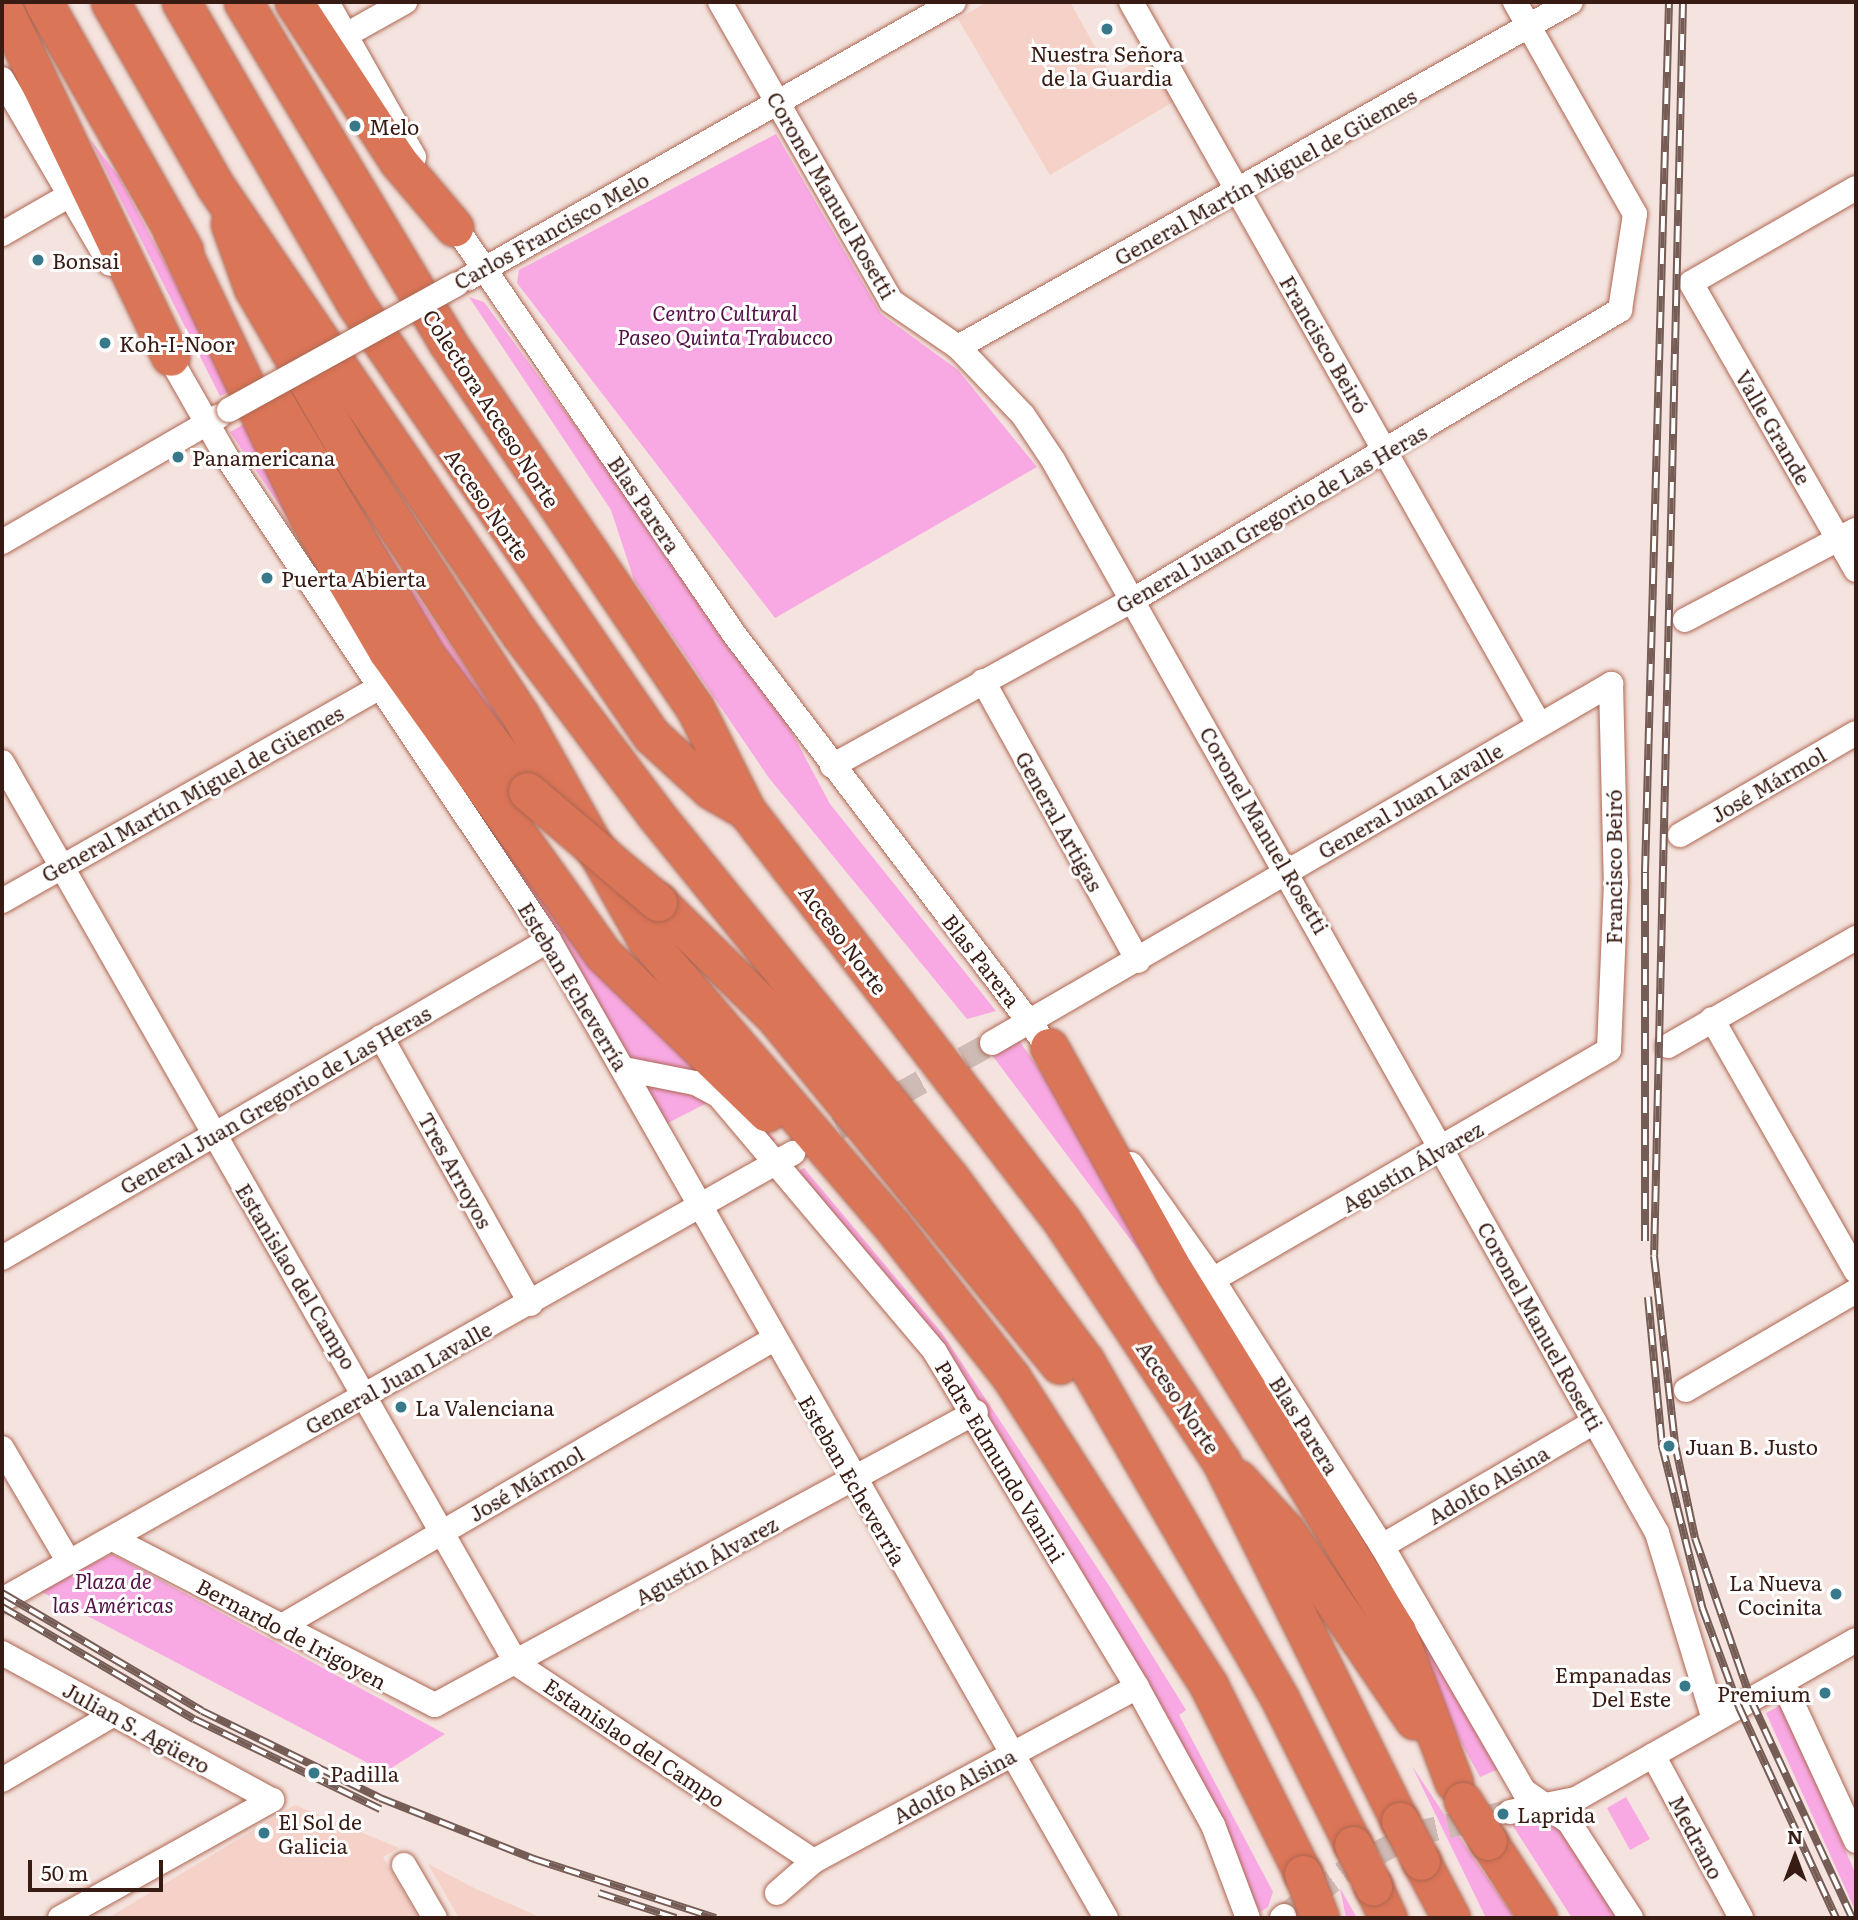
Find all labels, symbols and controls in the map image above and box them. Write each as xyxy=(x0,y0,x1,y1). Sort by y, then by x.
marker: Nuestra Señora de la Guardia xyxy=(1099,21,1115,37)
place label: Nuestra Señora de la Guardia xyxy=(1030,40,1184,90)
street label: General Martín Miguel de Güemes xyxy=(1110,82,1420,270)
street label: Coronel Manuel Rosetti xyxy=(762,87,902,303)
place label: Melo xyxy=(369,113,419,139)
marker: Melo xyxy=(347,118,363,134)
street label: Carlos Francisco Melo xyxy=(449,166,653,294)
place label: Bonsai xyxy=(52,247,119,273)
marker: Bonsai xyxy=(30,252,46,268)
street label: Francisco Beiró xyxy=(1275,271,1375,417)
park label: Centro Cultural Paseo Quinta Trabucco xyxy=(617,299,833,349)
street label: Colectora Acceso Norte xyxy=(418,304,566,512)
place label: Koh-I-Noor xyxy=(119,330,235,356)
marker: Koh-I-Noor xyxy=(97,335,113,351)
street label: Valle Grande xyxy=(1731,365,1817,489)
street label: General Juan Gregorio de Las Heras xyxy=(1111,418,1431,618)
street label: Acceso Norte xyxy=(440,443,536,565)
place label: Panamericana xyxy=(192,444,335,470)
marker: Panamericana xyxy=(170,449,186,465)
street label: Blas Parera xyxy=(603,451,687,557)
place label: Puerta Abierta xyxy=(281,565,426,591)
marker: Puerta Abierta xyxy=(259,570,275,586)
street label: General Martín Miguel de Güemes xyxy=(37,699,347,887)
street label: Coronel Manuel Rosetti xyxy=(1195,722,1335,938)
street label: General Juan Lavalle xyxy=(1313,737,1507,863)
street label: José Mármol xyxy=(1706,741,1830,827)
street label: General Artigas xyxy=(1011,747,1109,895)
street label: Francisco Beiró xyxy=(1600,790,1626,944)
street label: Acceso Norte xyxy=(795,879,893,999)
street label: Esteban Echeverría xyxy=(514,897,634,1075)
street label: Blas Parera xyxy=(938,908,1026,1012)
street label: General Juan Gregorio de Las Heras xyxy=(115,999,435,1199)
street label: Tres Arroyos xyxy=(414,1108,498,1232)
street label: Agustín Álvarez xyxy=(1337,1115,1487,1217)
street label: Estanislao del Campo xyxy=(231,1178,363,1374)
street label: Coronel Manuel Rosetti xyxy=(1473,1217,1609,1435)
street label: General Juan Lavalle xyxy=(300,1315,496,1439)
street label: Acceso Norte xyxy=(1132,1336,1226,1458)
street label: Padre Edmundo Vanini xyxy=(931,1356,1071,1566)
street label: Blas Parera xyxy=(1265,1371,1345,1479)
street label: Esteban Echeverría xyxy=(794,1391,912,1569)
place label: La Valenciana xyxy=(415,1394,554,1420)
marker: La Valenciana xyxy=(393,1399,409,1415)
place label: Juan B. Justo xyxy=(1685,1433,1818,1459)
marker: Juan B. Justo xyxy=(1659,1436,1679,1456)
street label: Adolfo Alsina xyxy=(1423,1439,1553,1529)
street label: José Mármol xyxy=(464,1440,588,1526)
street label: Agustín Álvarez xyxy=(630,1510,782,1610)
park label: Plaza de las Américas xyxy=(52,1567,174,1617)
place label: La Nueva Cocinita xyxy=(1729,1569,1822,1619)
street label: Bernardo de Irigoyen xyxy=(193,1572,391,1694)
marker: La Nueva Cocinita xyxy=(1828,1586,1844,1602)
place label: Empanadas Del Este xyxy=(1555,1661,1671,1711)
street label: Estanislao del Campo xyxy=(540,1672,730,1812)
street label: Julian S. Agüero xyxy=(59,1676,215,1778)
marker: Empanadas Del Este xyxy=(1677,1678,1693,1694)
place label: Premium xyxy=(1717,1680,1811,1706)
marker: Premium xyxy=(1817,1685,1833,1701)
street label: Adolfo Alsina xyxy=(888,1742,1020,1828)
place label: Padilla xyxy=(330,1760,399,1786)
marker: Padilla xyxy=(304,1763,324,1783)
street label: Medrano xyxy=(1664,1791,1730,1883)
place label: Laprida xyxy=(1517,1801,1595,1827)
marker: Laprida xyxy=(1495,1806,1511,1822)
place label: El Sol de Galicia xyxy=(278,1808,362,1858)
north arrow xyxy=(1760,1822,1830,1892)
text: N xyxy=(1787,1822,1803,1850)
marker: El Sol de Galicia xyxy=(256,1825,272,1841)
scale bar xyxy=(32,1846,166,1890)
text: 50 m xyxy=(41,1856,88,1887)

